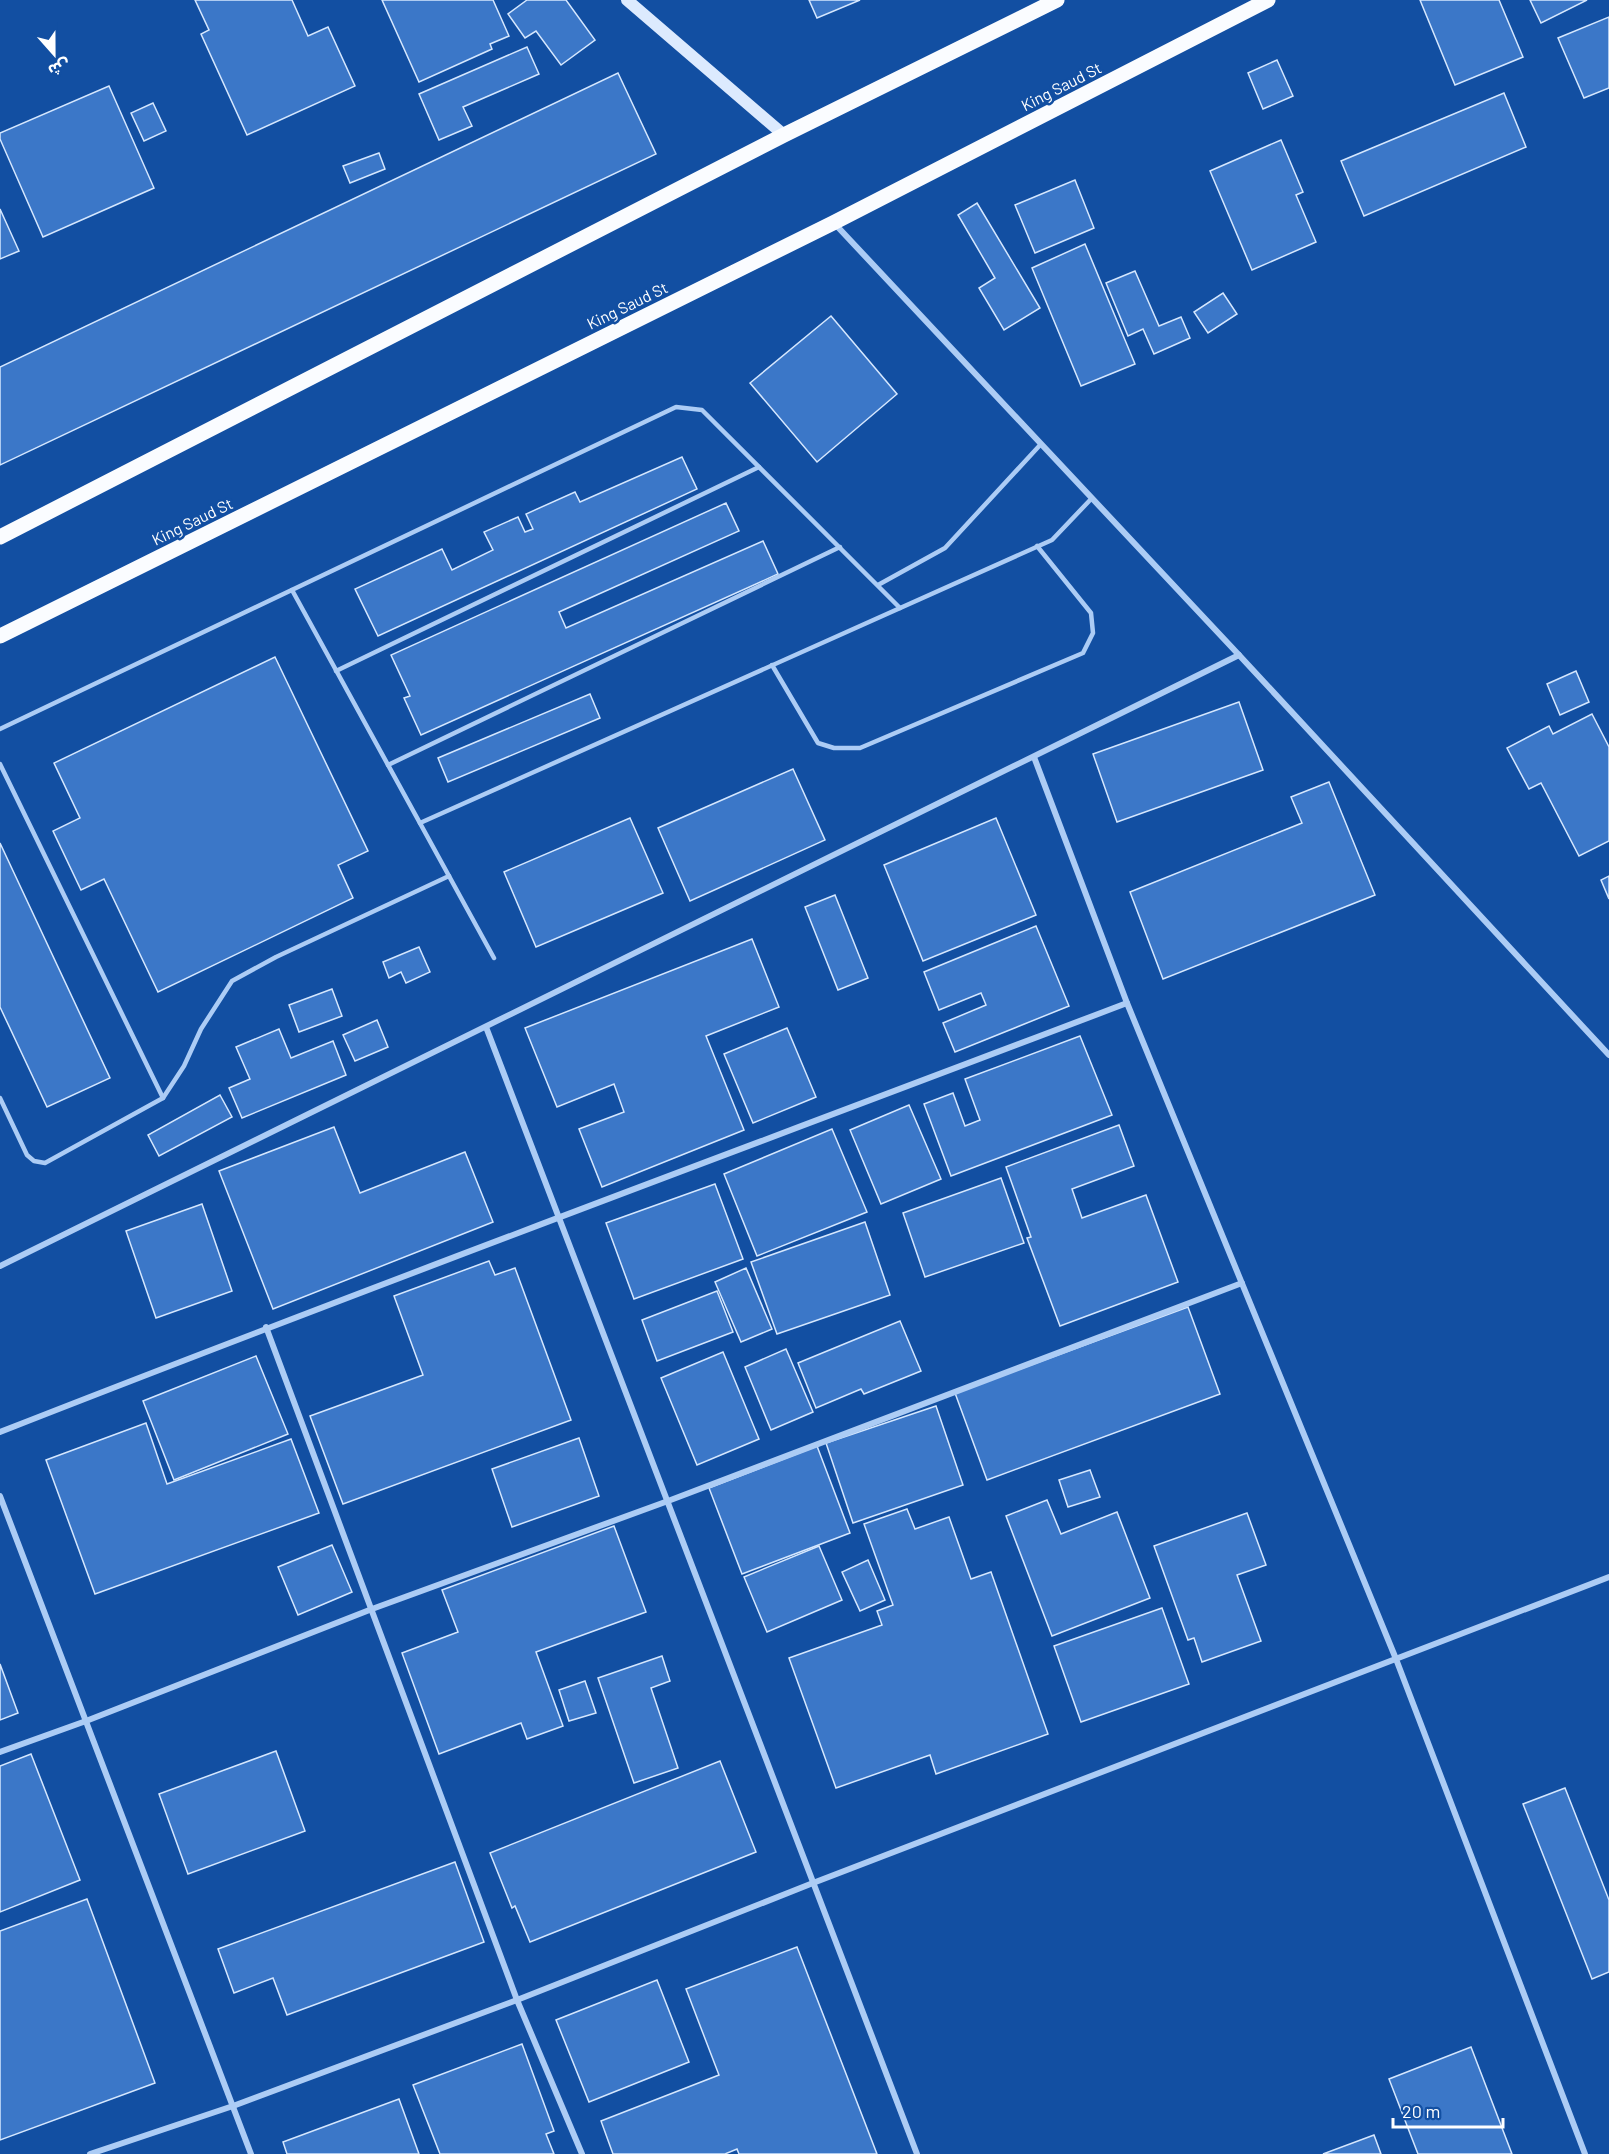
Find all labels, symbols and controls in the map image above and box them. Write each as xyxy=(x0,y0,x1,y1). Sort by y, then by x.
north arrow xyxy=(24,24,84,84)
text: ش xyxy=(45,55,73,81)
street label: King Saud St xyxy=(1018,58,1104,114)
street label: King Saud St xyxy=(584,277,670,333)
street label: King Saud St xyxy=(149,493,235,549)
scale bar xyxy=(1393,2091,1502,2129)
text: 20 m xyxy=(1402,2100,1440,2122)

